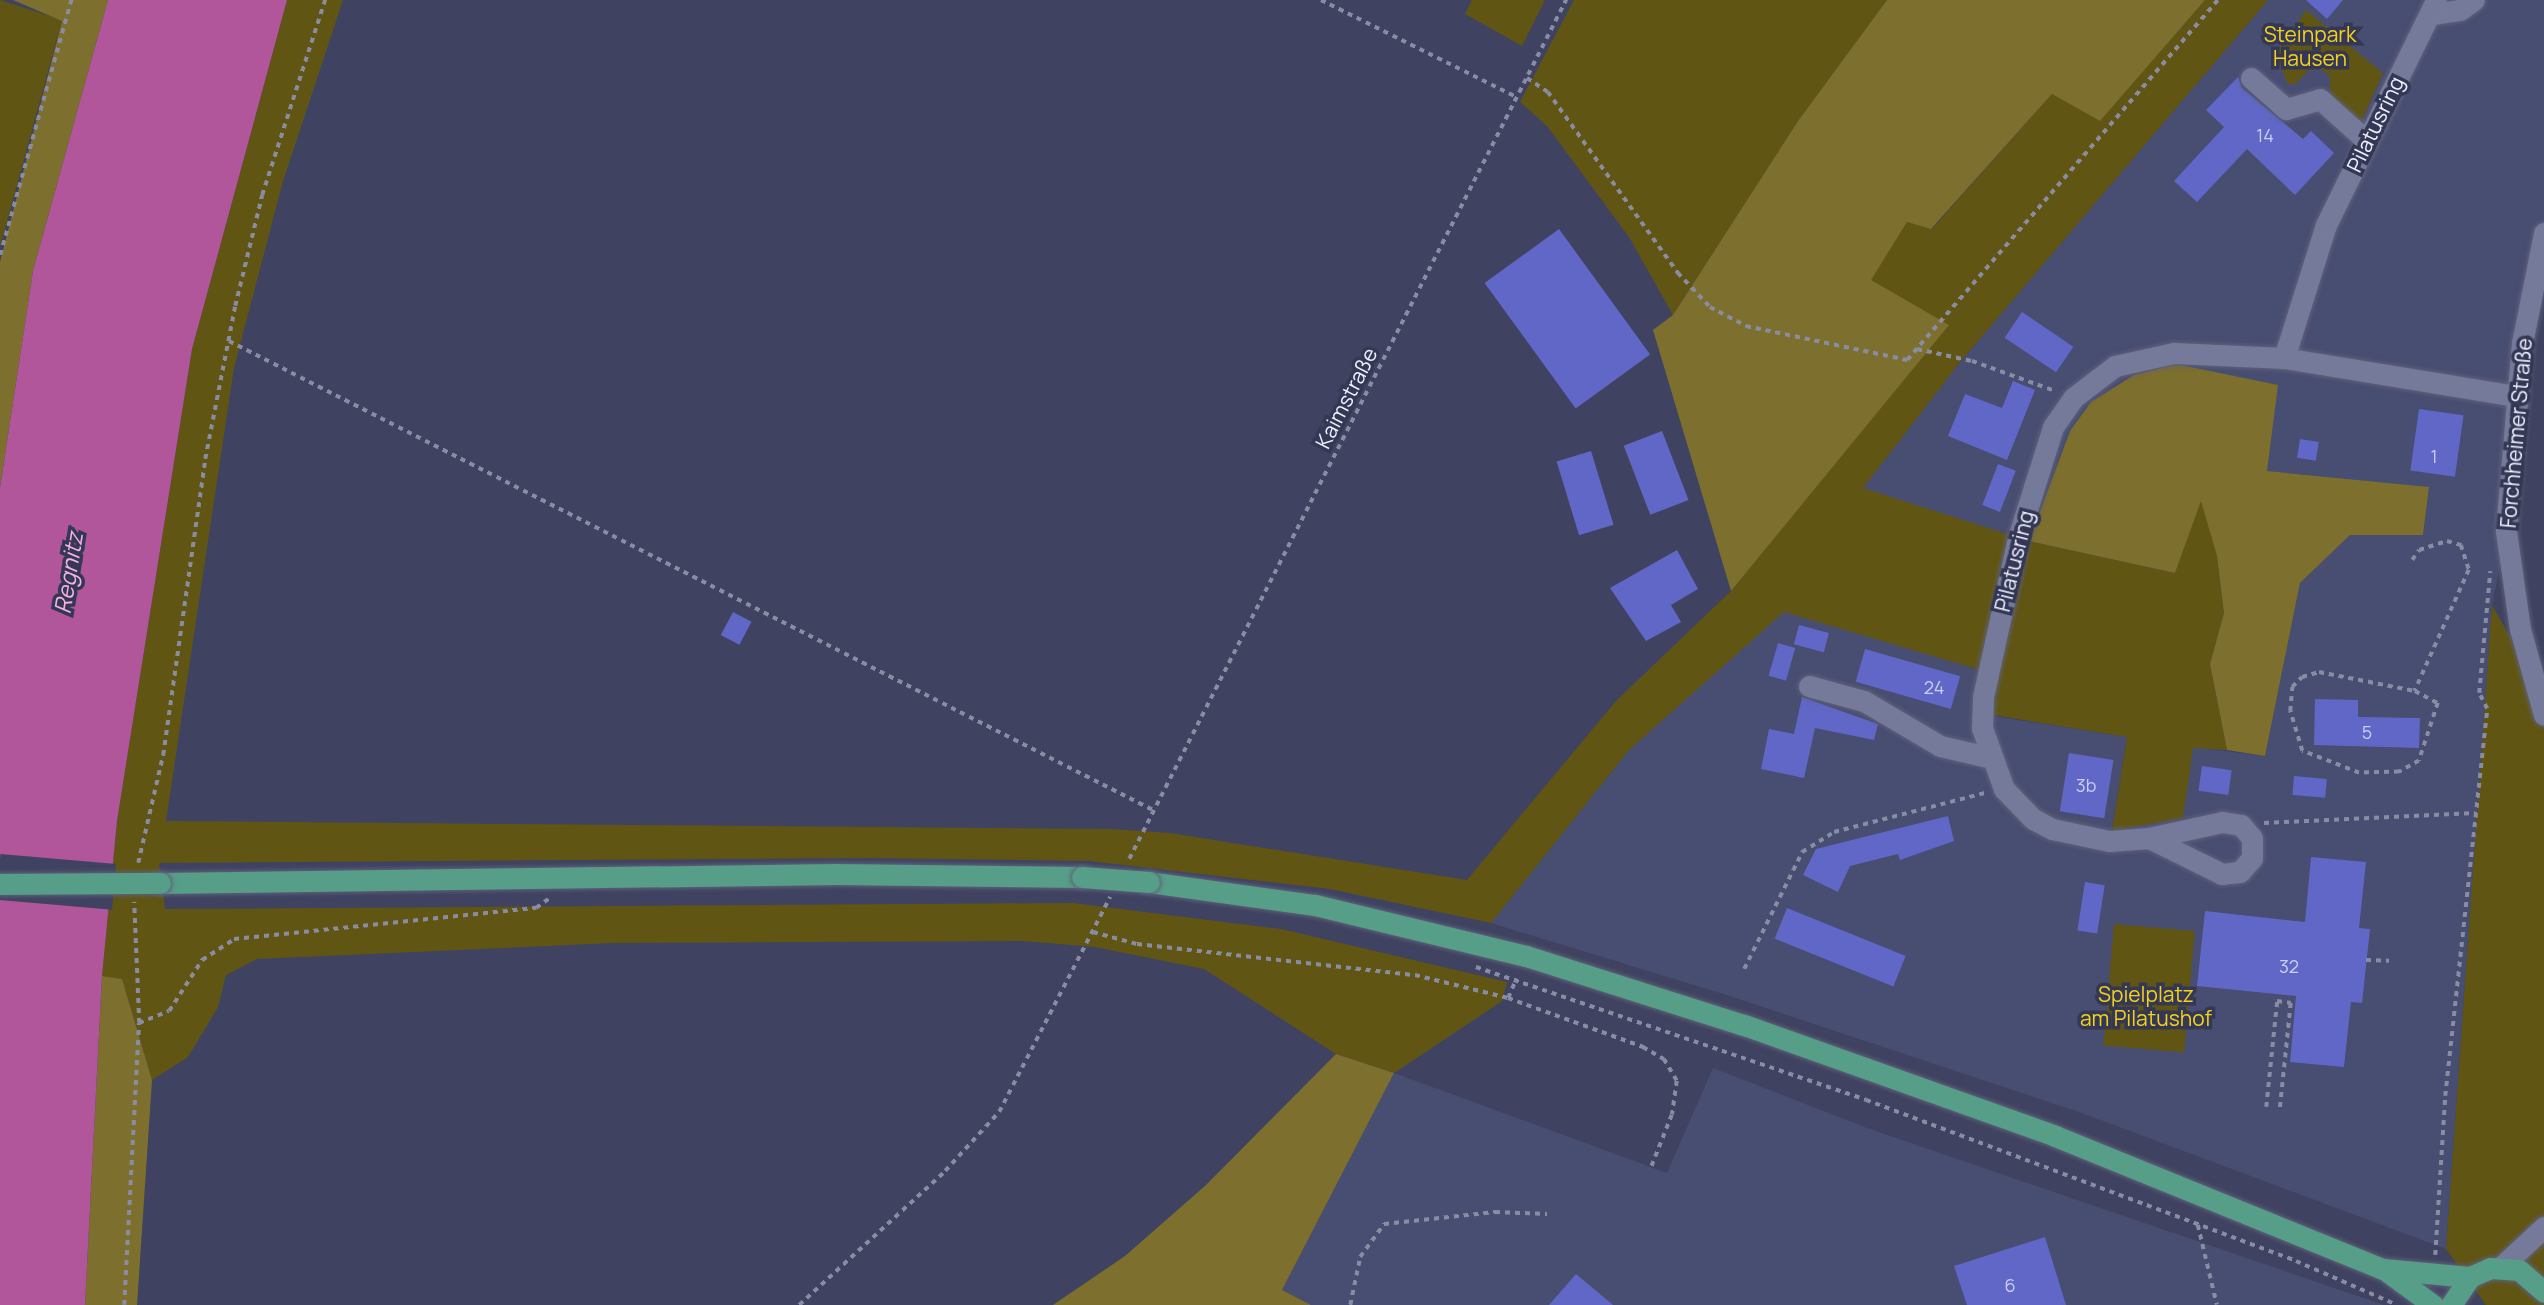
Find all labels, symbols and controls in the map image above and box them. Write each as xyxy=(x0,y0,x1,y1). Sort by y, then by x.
park label: Steinpark Hausen xyxy=(2264,21,2356,71)
street label: Pilatusring xyxy=(2341,72,2409,176)
house number: 14 xyxy=(2256,124,2274,146)
street label: Forchheimer Straße xyxy=(2495,337,2537,529)
street label: Kaimstraße xyxy=(1310,343,1382,453)
house number: 1 xyxy=(2430,445,2438,467)
street label: Pilatusring xyxy=(1989,508,2039,614)
water label: Regnitz xyxy=(48,530,88,616)
house number: 24 xyxy=(1924,676,1944,698)
house number: 5 xyxy=(2362,721,2372,743)
house number: 3b xyxy=(2076,774,2096,796)
house number: 32 xyxy=(2279,955,2299,977)
park label: Spielplatz am Pilatushof xyxy=(2080,981,2212,1031)
house number: 6 xyxy=(2004,1274,2016,1296)

